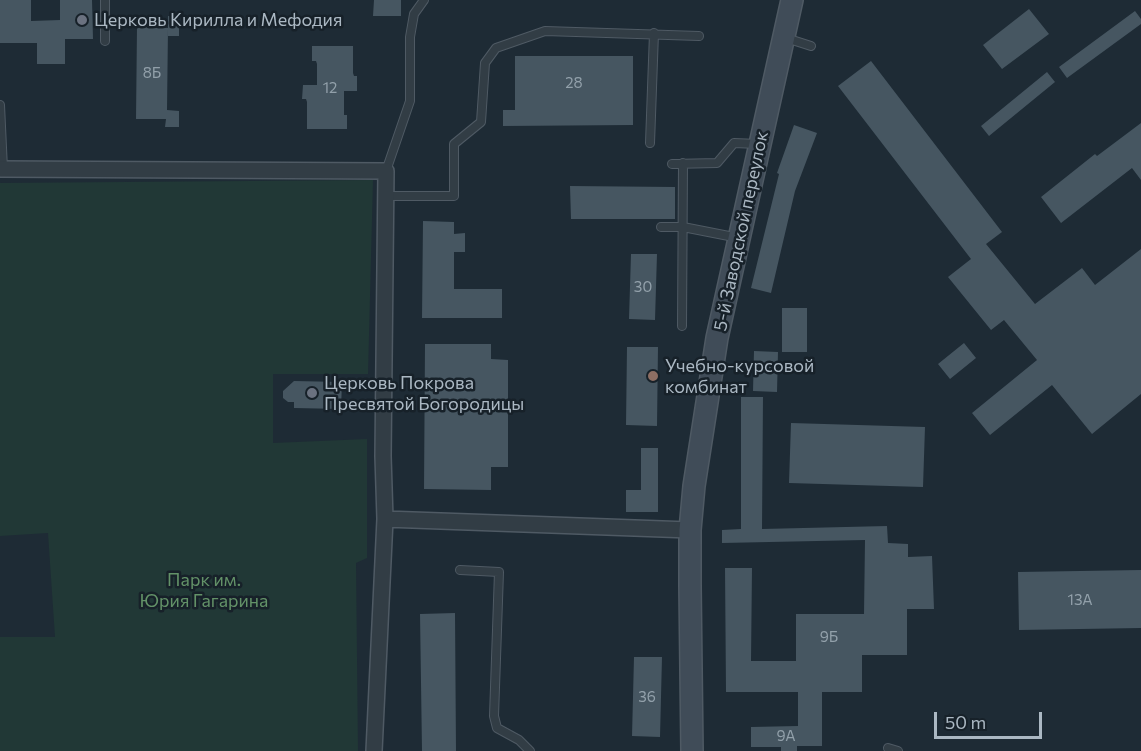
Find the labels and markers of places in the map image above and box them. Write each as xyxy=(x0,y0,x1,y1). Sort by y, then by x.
place label: Церковь Кирилла и Мефодия xyxy=(94,9,342,31)
marker: Церковь Кирилла и Мефодия xyxy=(75,13,89,27)
place label: Учебно-курсовой комбинат xyxy=(665,355,814,398)
marker: Учебно-курсовой комбинат xyxy=(646,369,660,383)
place label: Церковь Покрова Пресвятой Богородицы xyxy=(324,372,524,415)
marker: Церковь Покрова Пресвятой Богородицы xyxy=(305,386,319,400)

